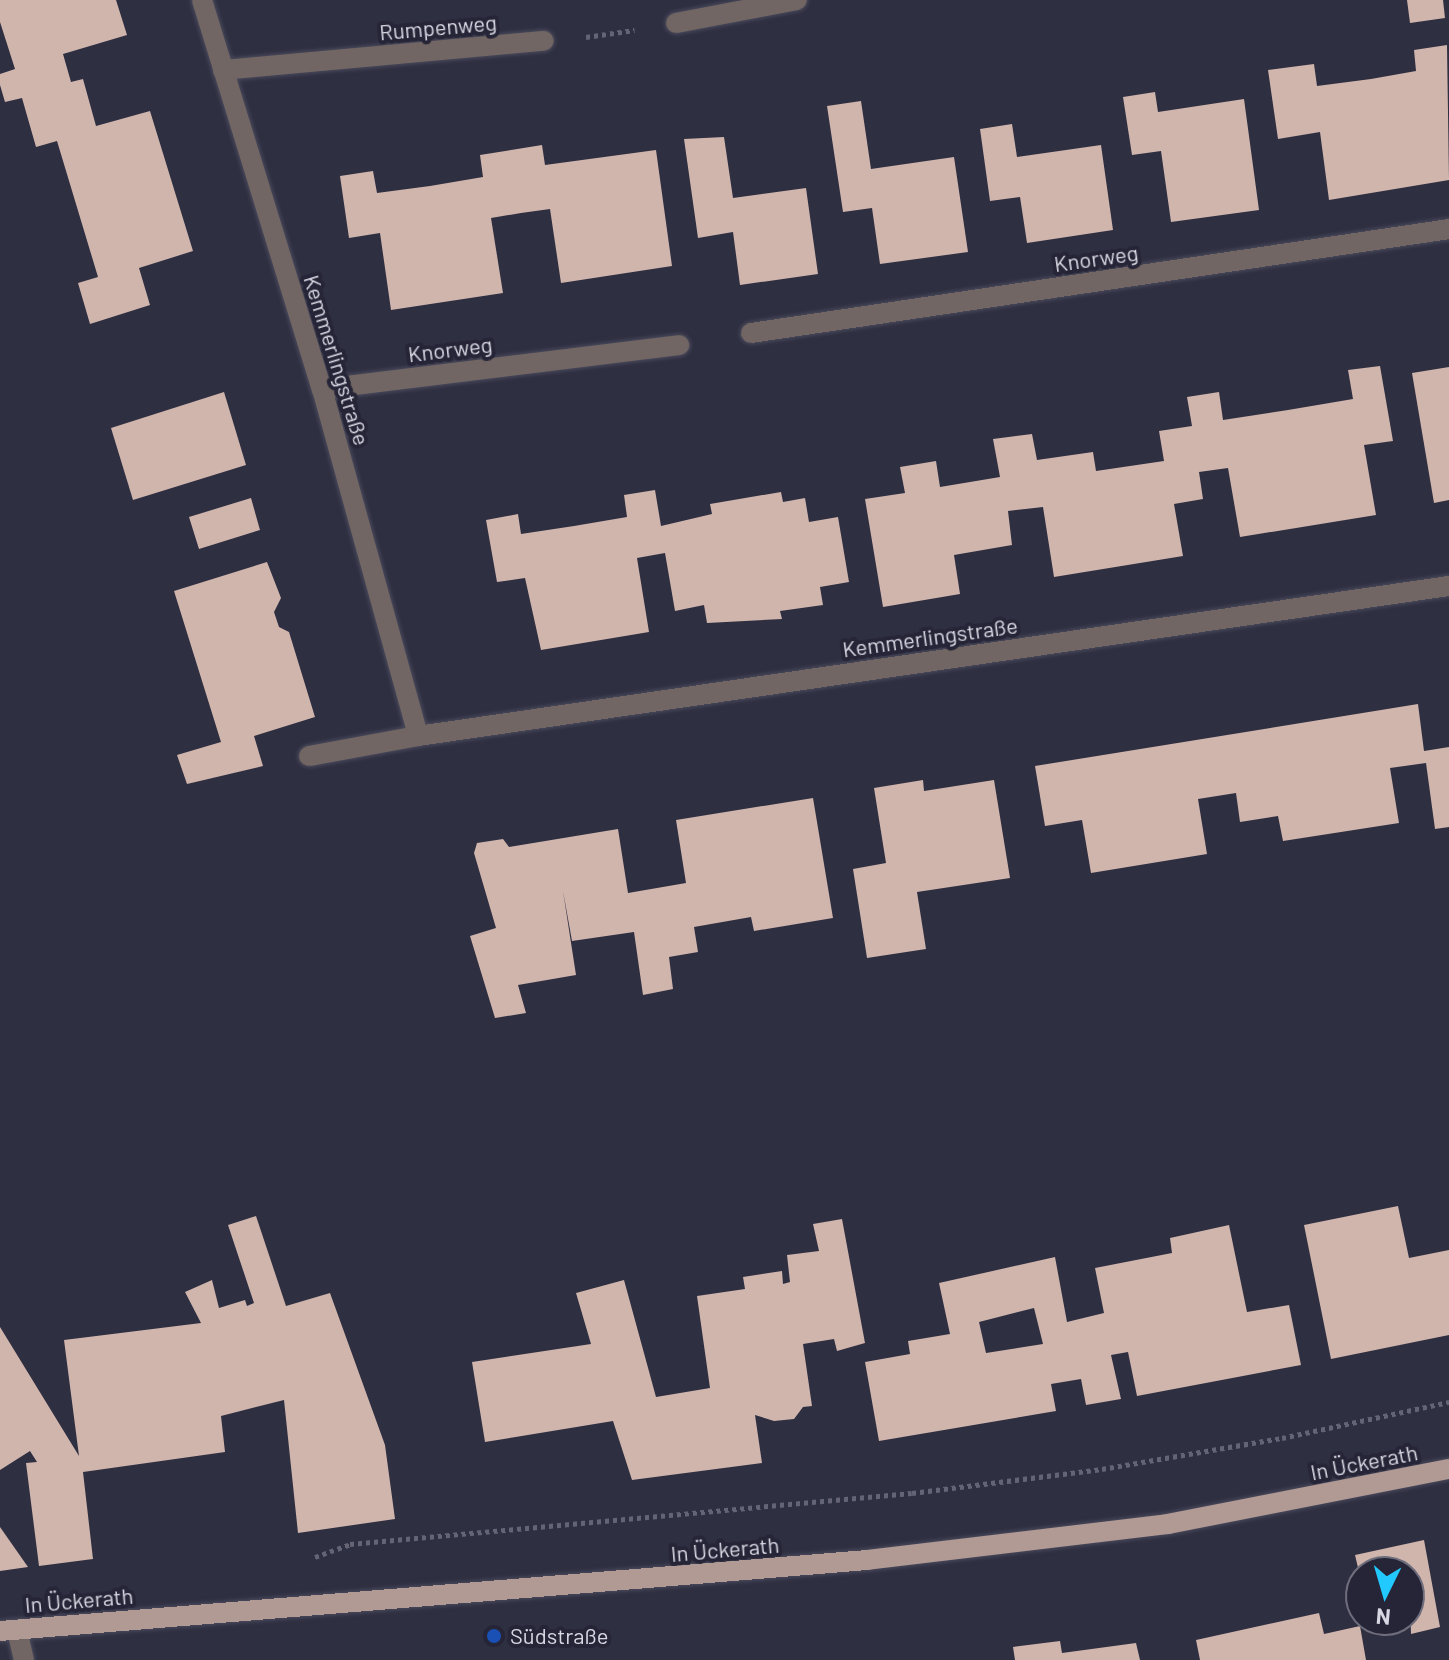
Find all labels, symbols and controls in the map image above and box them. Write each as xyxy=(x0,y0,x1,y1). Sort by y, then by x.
street label: Rumpenweg xyxy=(378,9,498,45)
street label: Knorweg xyxy=(1052,239,1140,277)
street label: Kemmerlingstraße xyxy=(299,272,375,448)
street label: Knorweg xyxy=(406,331,494,367)
street label: Kemmerlingstraße xyxy=(841,612,1019,662)
street label: In Ückerath xyxy=(1308,1439,1420,1485)
street label: In Ückerath xyxy=(670,1531,780,1567)
north arrow xyxy=(1345,1556,1425,1636)
street label: In Ückerath xyxy=(24,1582,134,1618)
text: N xyxy=(1375,1604,1392,1632)
place label: Südstraße xyxy=(510,1623,608,1649)
marker: Südstraße xyxy=(485,1627,503,1645)

